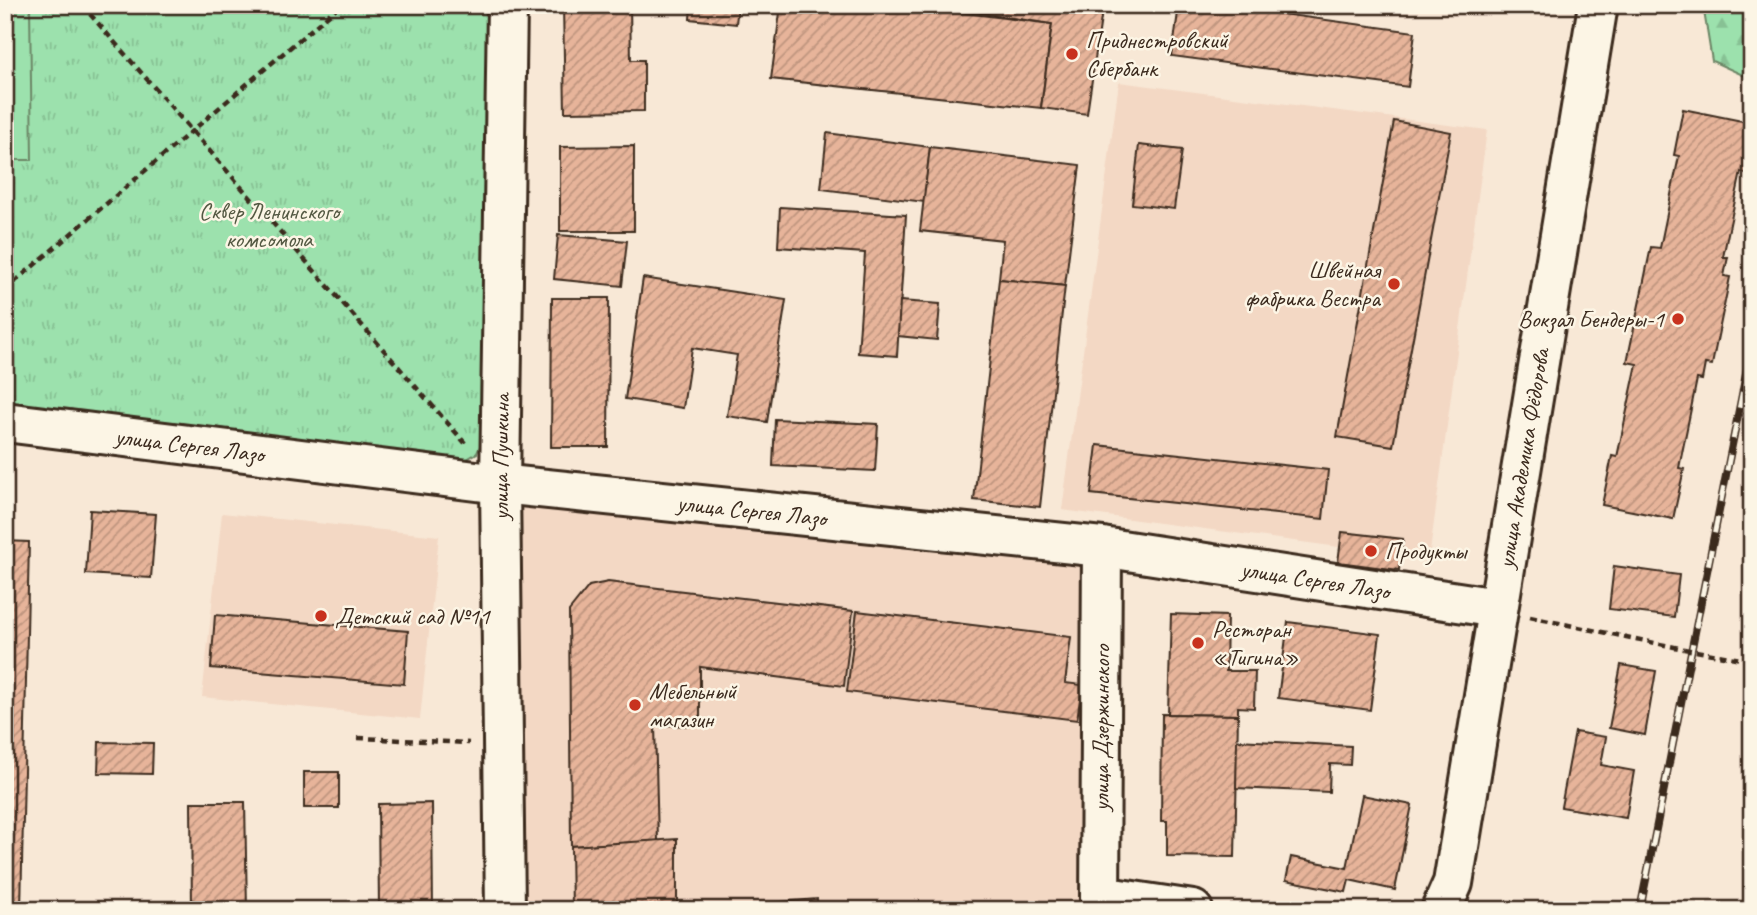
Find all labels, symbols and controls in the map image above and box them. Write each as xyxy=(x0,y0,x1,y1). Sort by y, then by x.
place label: Приднестровский Сбербанк xyxy=(1086,25,1230,83)
marker: Приднестровский Сбербанк xyxy=(1064,46,1080,62)
park label: Сквер Ленинского комсомола xyxy=(199,196,342,254)
place label: Швейная фабрика Вестра xyxy=(1245,255,1382,313)
marker: Швейная фабрика Вестра xyxy=(1386,276,1402,292)
place label: Вокзал Бендеры-1 xyxy=(1518,304,1665,334)
marker: Вокзал Бендеры-1 xyxy=(1670,311,1686,327)
street label: улица Академика Фёдорова xyxy=(1490,344,1556,572)
street label: улица Пушкина xyxy=(485,391,516,523)
street label: улица Сергея Лазо xyxy=(111,421,268,470)
street label: улица Сергея Лазо xyxy=(674,487,830,533)
place label: Продукты xyxy=(1385,536,1469,566)
marker: Продукты xyxy=(1363,543,1379,559)
street label: улица Сергея Лазо xyxy=(1237,553,1394,607)
place label: Детский сад №11 xyxy=(335,601,491,631)
marker: Детский сад №11 xyxy=(313,608,329,624)
place label: Ресторан «Тигина» xyxy=(1212,614,1299,672)
marker: Ресторан «Тигина» xyxy=(1190,635,1206,651)
street label: улица Дзержинского xyxy=(1086,643,1116,813)
place label: Мебельный магазин xyxy=(649,676,738,734)
marker: Мебельный магазин xyxy=(627,697,643,713)

